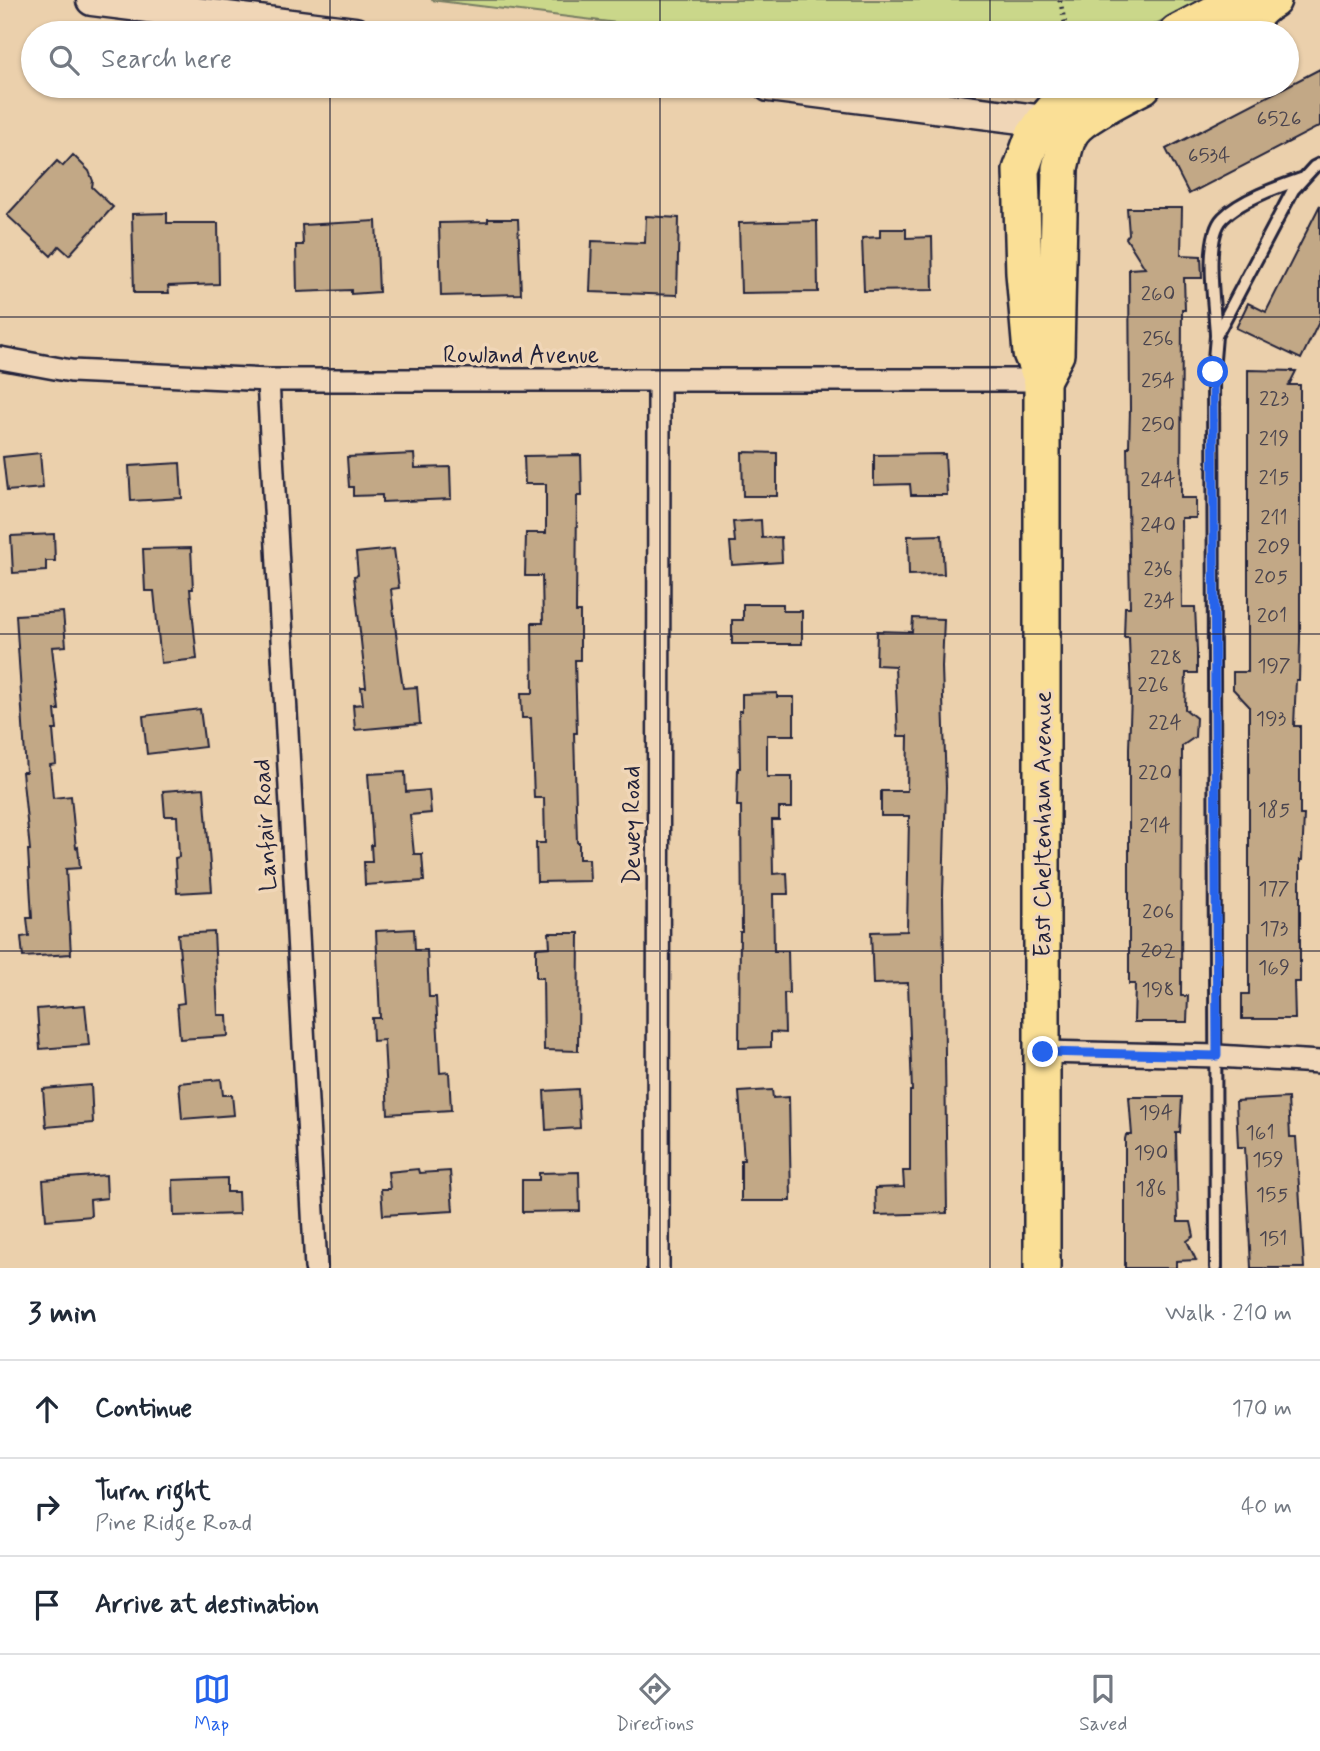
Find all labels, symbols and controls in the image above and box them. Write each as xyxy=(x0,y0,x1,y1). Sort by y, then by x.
search box xyxy=(21,21,1299,98)
icon: search xyxy=(45,41,83,79)
text: Search here xyxy=(101,43,232,77)
house number: 6526 xyxy=(1256,105,1302,133)
house number: 6534 xyxy=(1188,142,1230,170)
house number: 260 xyxy=(1141,280,1175,308)
house number: 256 xyxy=(1142,325,1174,353)
street label: Rowland Avenue xyxy=(443,340,599,371)
route start xyxy=(1197,356,1228,387)
house number: 254 xyxy=(1141,367,1175,395)
house number: 223 xyxy=(1259,385,1289,413)
house number: 250 xyxy=(1141,411,1175,439)
house number: 219 xyxy=(1259,425,1289,453)
house number: 215 xyxy=(1259,464,1290,492)
house number: 244 xyxy=(1140,466,1176,494)
house number: 211 xyxy=(1260,504,1288,532)
house number: 240 xyxy=(1140,511,1176,539)
house number: 209 xyxy=(1257,533,1291,561)
house number: 236 xyxy=(1143,555,1173,583)
house number: 205 xyxy=(1254,563,1288,591)
house number: 234 xyxy=(1143,587,1175,615)
house number: 201 xyxy=(1257,602,1287,630)
house number: 228 xyxy=(1150,644,1182,672)
house number: 197 xyxy=(1257,652,1291,680)
house number: 226 xyxy=(1137,671,1169,699)
street label: East Cheltenham Avenue xyxy=(1028,691,1059,957)
house number: 193 xyxy=(1256,705,1287,733)
house number: 224 xyxy=(1148,709,1182,737)
street label: Lanfair Road xyxy=(247,758,285,892)
house number: 220 xyxy=(1138,759,1172,787)
street label: Dewey Road xyxy=(617,766,648,884)
house number: 185 xyxy=(1258,796,1290,824)
house number: 214 xyxy=(1139,812,1171,840)
house number: 177 xyxy=(1258,875,1290,903)
house number: 206 xyxy=(1142,898,1174,926)
house number: 173 xyxy=(1260,915,1289,943)
house number: 202 xyxy=(1141,937,1175,965)
house number: 169 xyxy=(1258,954,1290,982)
house number: 198 xyxy=(1141,976,1175,1004)
route end xyxy=(1027,1036,1058,1067)
house number: 194 xyxy=(1139,1099,1173,1127)
house number: 161 xyxy=(1245,1119,1275,1147)
house number: 190 xyxy=(1134,1139,1168,1167)
house number: 159 xyxy=(1252,1146,1284,1174)
house number: 186 xyxy=(1136,1175,1166,1203)
house number: 155 xyxy=(1256,1181,1288,1209)
house number: 151 xyxy=(1259,1225,1287,1253)
text: 3 min xyxy=(28,1294,97,1333)
text: Walk · 210 m xyxy=(1165,1299,1292,1329)
icon: ahead xyxy=(28,1390,66,1428)
text: Continue xyxy=(95,1392,192,1426)
text: 170 m xyxy=(1232,1394,1292,1424)
text: Turn right xyxy=(95,1475,211,1509)
icon: right xyxy=(28,1488,66,1526)
text: 40 m xyxy=(1241,1492,1292,1522)
text: Pine Ridge Road xyxy=(95,1509,252,1539)
icon: arrive xyxy=(28,1586,66,1624)
text: Arrive at destination xyxy=(95,1588,319,1622)
tab: Map xyxy=(193,1670,231,1737)
tab: Directions xyxy=(616,1670,694,1737)
tab: Saved xyxy=(1079,1670,1127,1737)

